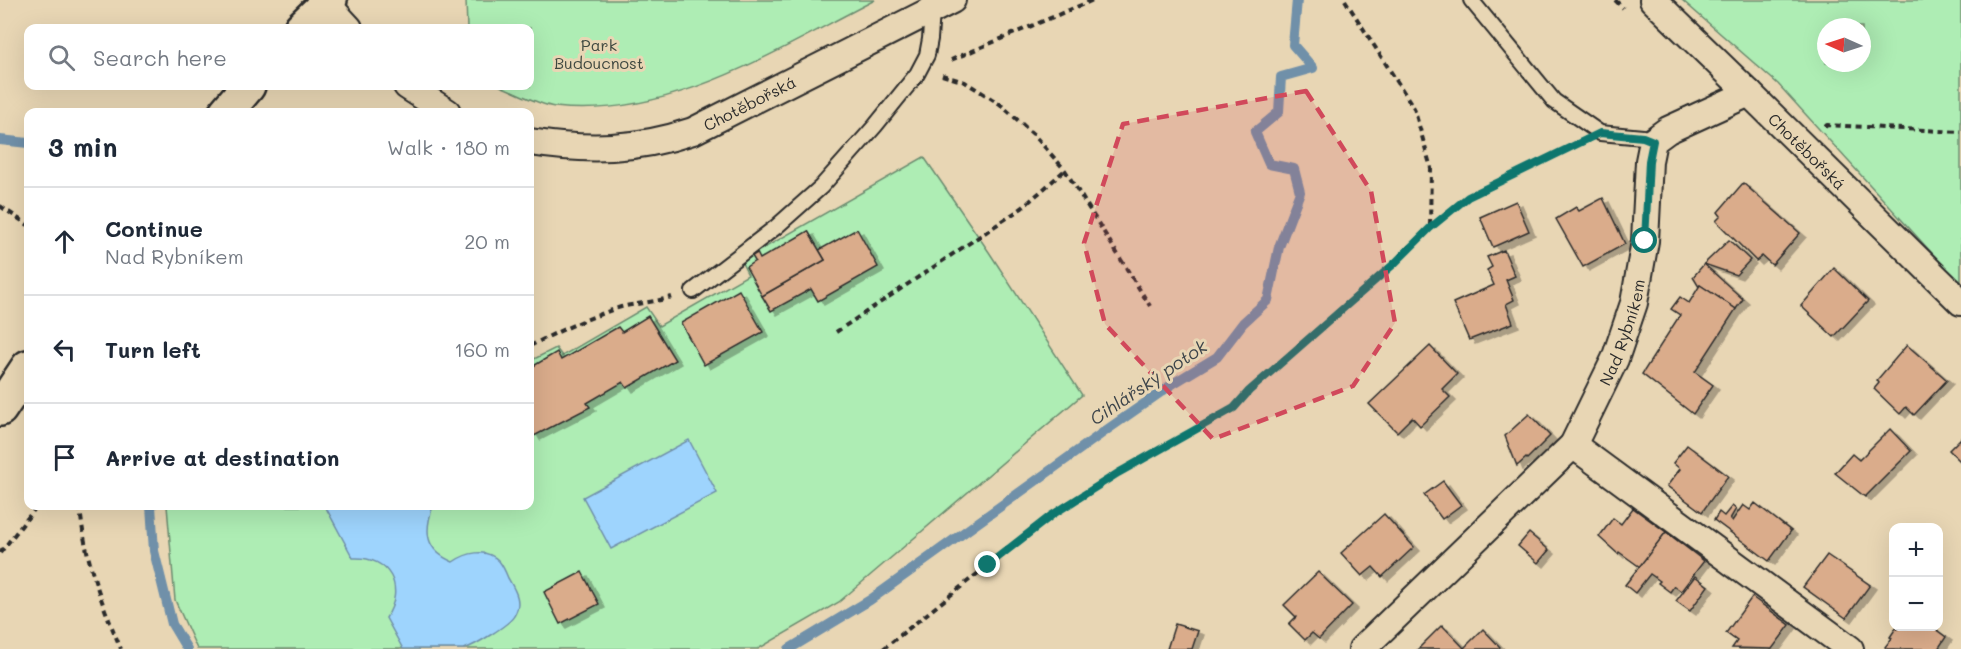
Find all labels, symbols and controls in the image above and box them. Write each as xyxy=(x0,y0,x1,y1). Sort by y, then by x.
north arrow xyxy=(1817,18,1871,72)
search box xyxy=(24,24,534,90)
park label: Park Budoucnost xyxy=(554,34,644,73)
icon: search xyxy=(45,41,78,74)
text: Search here xyxy=(93,43,227,72)
street label: Chotěbořská xyxy=(699,70,799,135)
street label: Chotěbořská xyxy=(1764,108,1851,194)
text: 3 min xyxy=(48,130,117,164)
text: Walk · 180 m xyxy=(387,134,510,160)
text: Continue xyxy=(105,214,203,243)
icon: ahead xyxy=(48,225,81,258)
route start xyxy=(1631,227,1657,253)
text: 20 m xyxy=(464,228,510,254)
text: Nad Rybníkem xyxy=(105,243,244,269)
street label: Nad Rybníkem xyxy=(1593,277,1649,388)
icon: left xyxy=(48,333,81,366)
water label: Cihlářský potok xyxy=(1085,334,1212,430)
text: Turn left xyxy=(105,335,201,364)
text: 160 m xyxy=(454,336,510,362)
icon: arrive xyxy=(48,441,81,474)
text: Arrive at destination xyxy=(105,443,340,472)
map controls xyxy=(1889,523,1943,631)
button: + xyxy=(1889,523,1943,577)
route end xyxy=(974,551,1000,577)
button: − xyxy=(1889,577,1943,631)

